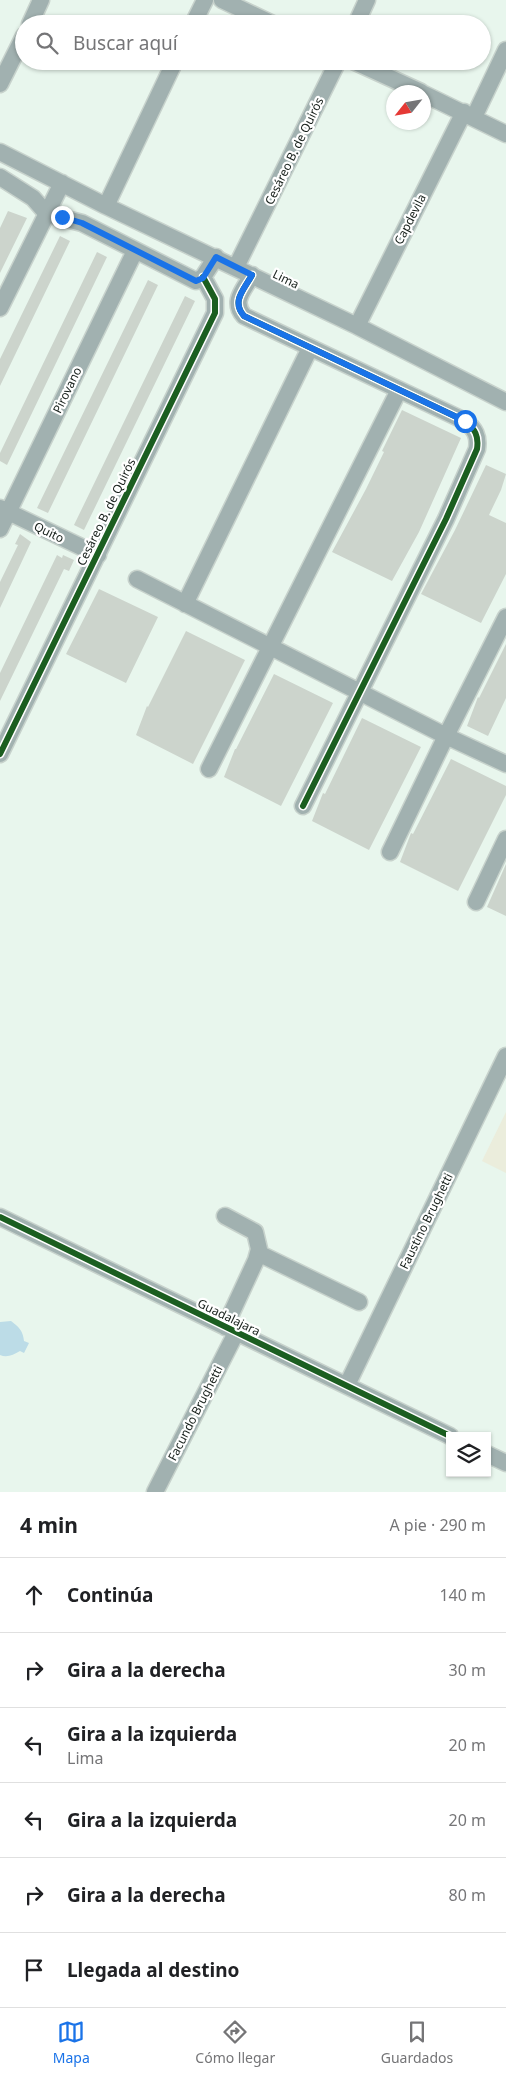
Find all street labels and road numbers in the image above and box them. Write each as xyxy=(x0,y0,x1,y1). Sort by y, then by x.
street label: Cesáreo B. de Quirós xyxy=(261,94,328,208)
street label: Capdevila xyxy=(390,191,430,247)
street label: Lima xyxy=(270,265,302,293)
street label: Pirovano xyxy=(48,364,86,416)
street label: Cesáreo B. de Quirós xyxy=(73,455,140,569)
street label: Quito xyxy=(31,517,67,547)
street label: Faustino Brughetti xyxy=(395,1170,457,1272)
street label: Guadalajara xyxy=(195,1294,263,1340)
street label: Facundo Brughetti xyxy=(164,1362,226,1464)

